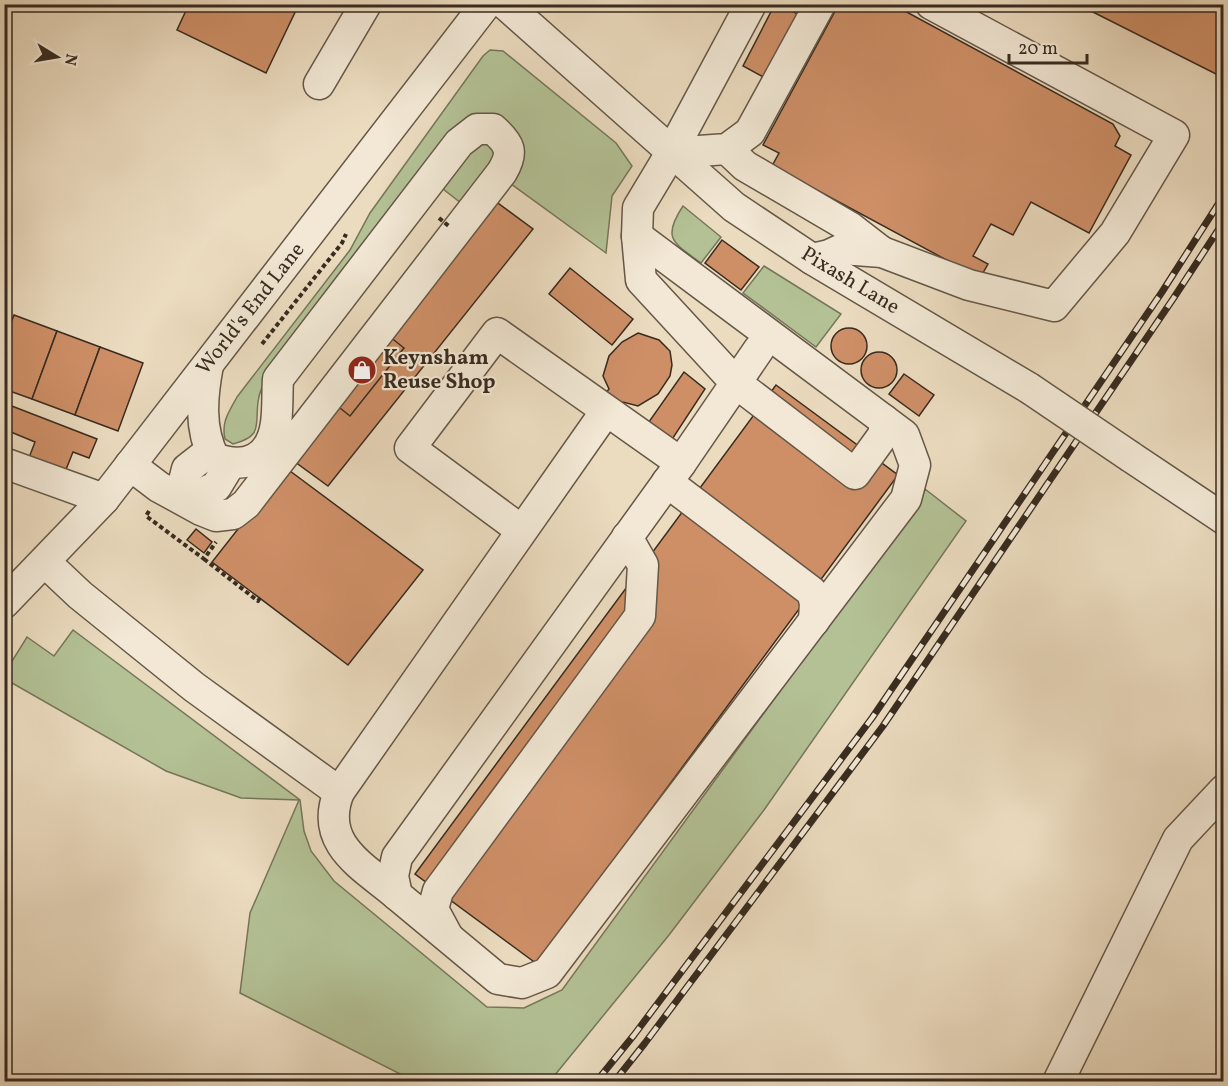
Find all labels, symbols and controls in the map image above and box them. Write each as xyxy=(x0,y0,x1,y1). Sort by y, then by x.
north arrow xyxy=(27,27,87,87)
scale bar xyxy=(1009,27,1087,65)
text: 20 m xyxy=(1018,37,1058,62)
text: N xyxy=(58,52,82,68)
street label: World's End Lane xyxy=(190,237,312,381)
street label: Pixash Lane xyxy=(795,240,905,322)
place label: Keynsham Reuse Shop xyxy=(383,344,496,397)
shop icon: Keynsham Reuse Shop xyxy=(346,354,378,386)

